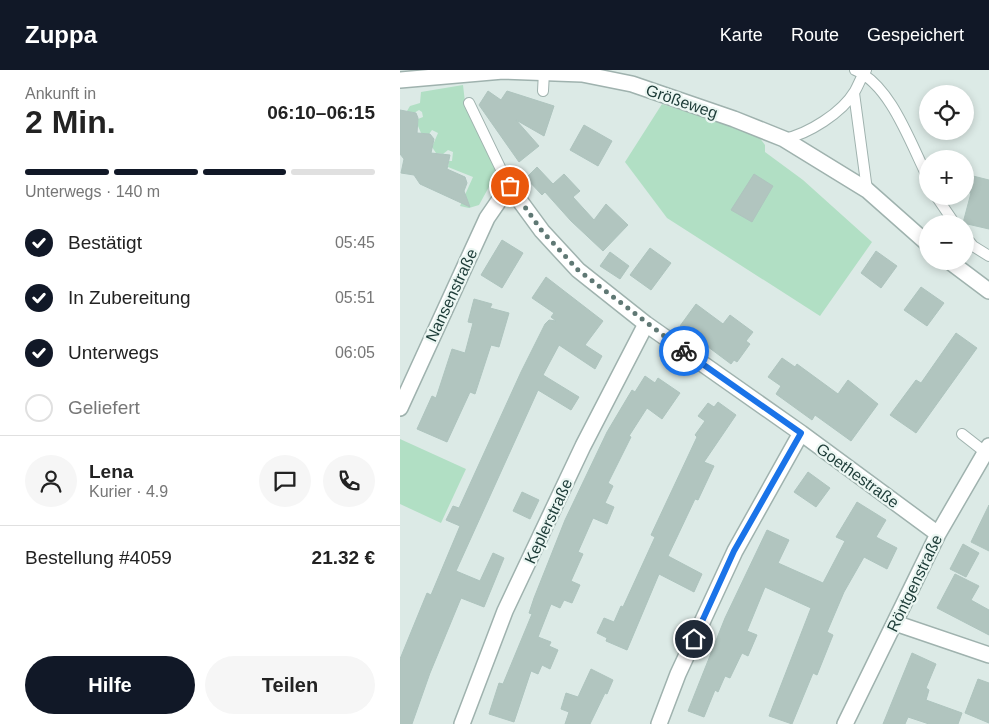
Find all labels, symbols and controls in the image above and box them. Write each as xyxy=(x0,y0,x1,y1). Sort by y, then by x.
text: Zuppa xyxy=(25,21,97,48)
text: Karte xyxy=(720,25,763,45)
text: Route xyxy=(791,25,839,45)
text: Gespeichert xyxy=(867,25,964,45)
street label: Größeweg xyxy=(644,81,720,122)
text: Ankunft in xyxy=(25,85,96,102)
map controls xyxy=(919,85,974,270)
button: locate xyxy=(919,85,974,140)
text: 06:10–06:15 xyxy=(267,102,375,123)
text: 2 Min. xyxy=(25,104,116,140)
button: + xyxy=(919,150,974,205)
pin xyxy=(489,165,531,207)
icon: bag xyxy=(496,172,524,200)
text: Unterwegs · 140 m xyxy=(25,183,160,200)
button: − xyxy=(919,215,974,270)
icon: check xyxy=(25,229,53,257)
text: Bestätigt xyxy=(68,232,142,253)
text: 05:45 xyxy=(335,234,375,251)
street label: Nansenstraße xyxy=(423,246,480,344)
icon: check xyxy=(25,284,53,312)
text: In Zubereitung xyxy=(68,287,191,308)
text: 05:51 xyxy=(335,289,375,306)
courier xyxy=(659,326,709,376)
icon: bike xyxy=(670,337,698,365)
icon: check xyxy=(25,339,53,367)
text: Unterwegs xyxy=(68,342,159,363)
text: 06:05 xyxy=(335,344,375,361)
text: Geliefert xyxy=(68,397,140,418)
street label: Goethestraße xyxy=(813,440,902,511)
button: person xyxy=(25,455,77,507)
button: chat xyxy=(259,455,311,507)
button: phone xyxy=(323,455,375,507)
text: Lena xyxy=(89,461,133,482)
street label: Keplerstraße xyxy=(521,476,576,566)
text: Kurier · 4.9 xyxy=(89,483,168,500)
street label: Röntgenstraße xyxy=(884,532,945,635)
text: Bestellung #4059 xyxy=(25,547,172,568)
text: 21.32 € xyxy=(312,547,375,568)
pin xyxy=(673,618,715,660)
icon: home xyxy=(680,625,708,653)
button: Hilfe xyxy=(25,656,195,714)
button: Teilen xyxy=(205,656,375,714)

